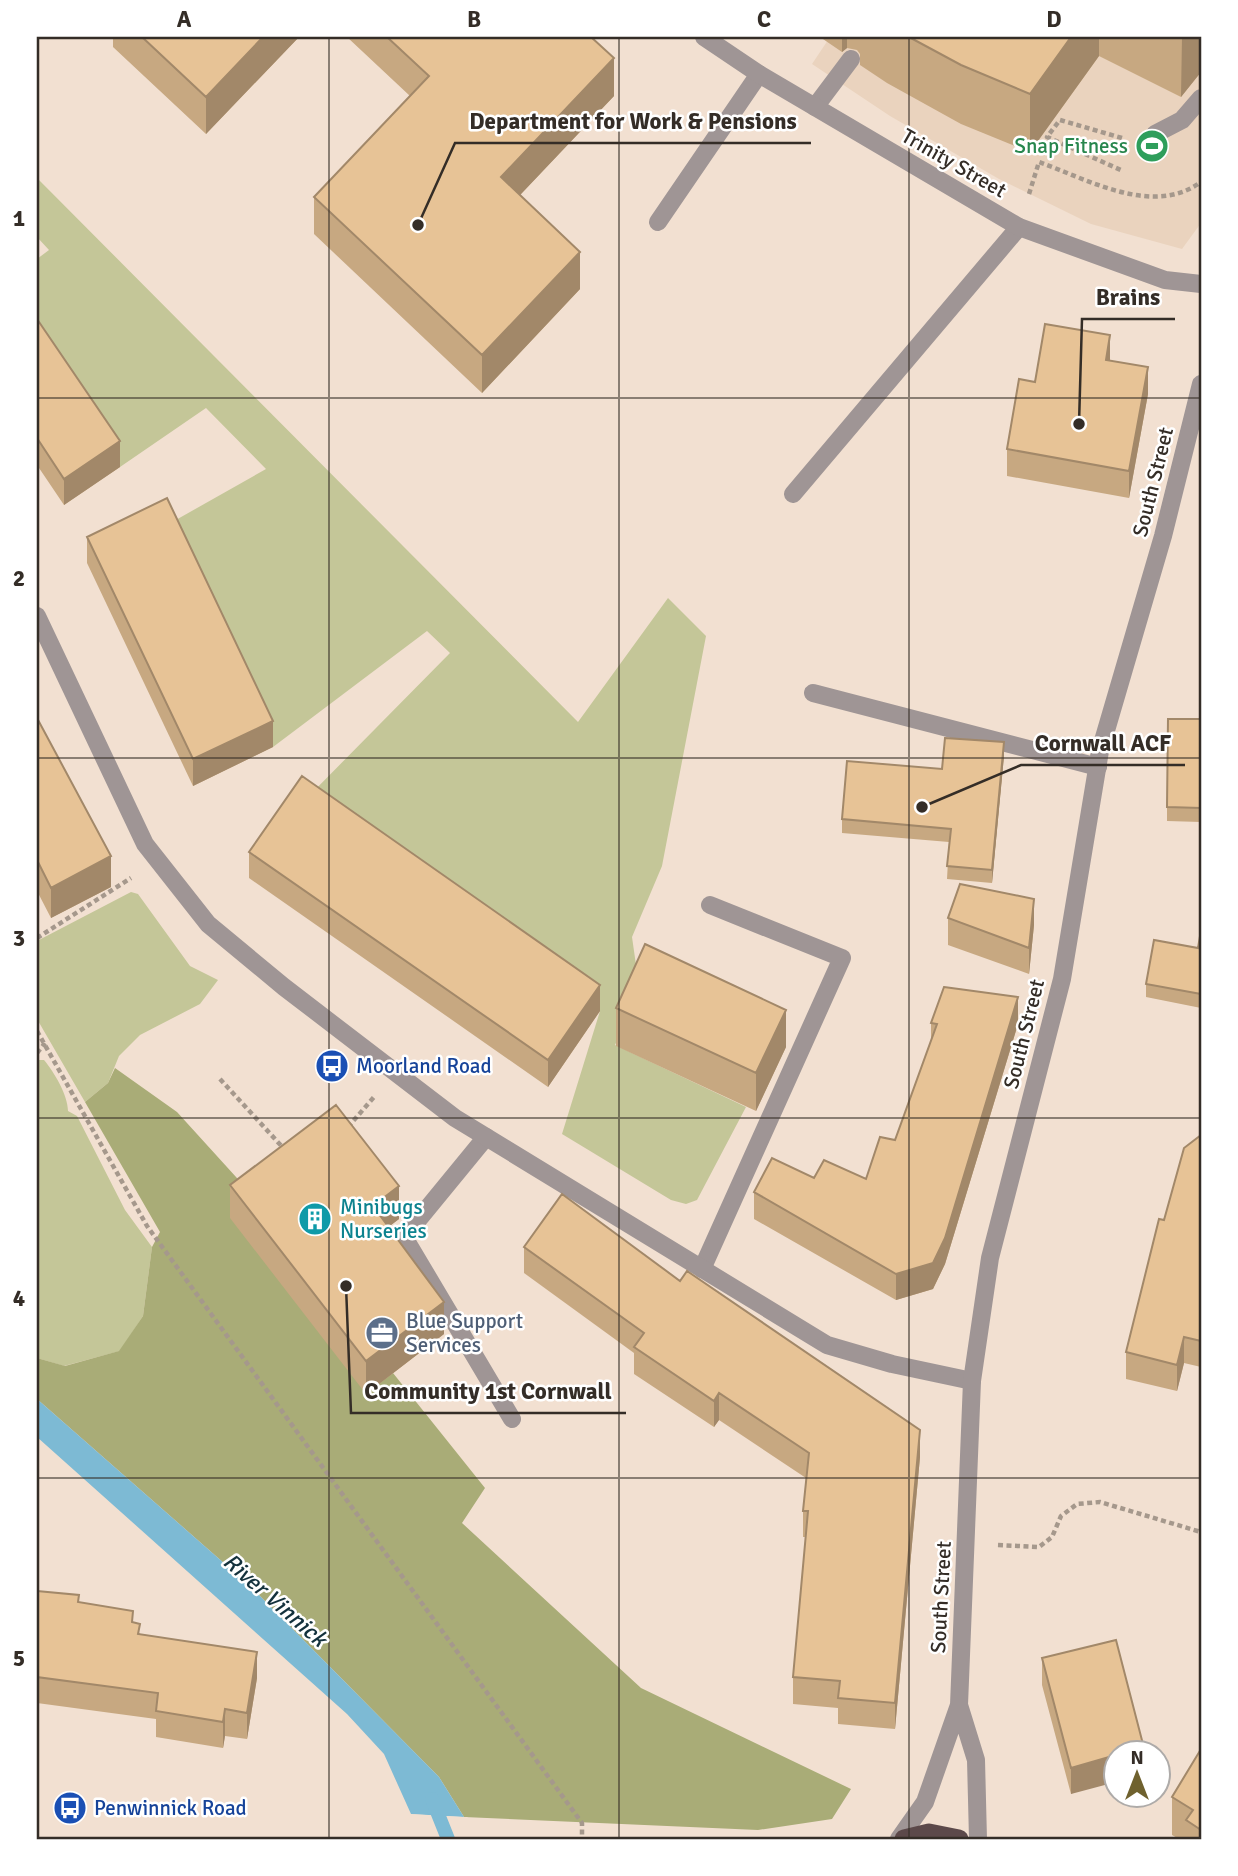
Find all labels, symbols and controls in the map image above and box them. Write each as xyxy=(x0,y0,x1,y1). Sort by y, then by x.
text: A xyxy=(177,5,192,34)
text: B xyxy=(467,5,481,34)
text: C xyxy=(757,5,771,34)
text: D xyxy=(1046,5,1062,34)
callout: Department for Work & Pensions xyxy=(455,99,811,143)
text: Department for Work & Pensions xyxy=(469,107,797,136)
street label: Trinity Street xyxy=(897,123,1011,203)
sports icon: Snap Fitness xyxy=(1133,127,1171,165)
place label: Snap Fitness xyxy=(1014,133,1128,159)
text: 1 xyxy=(13,204,25,233)
callout: Brains xyxy=(1082,275,1175,319)
text: Brains xyxy=(1096,283,1160,312)
street label: South Street xyxy=(1127,424,1179,540)
text: 2 xyxy=(13,564,25,593)
callout: Cornwall ACF xyxy=(1021,721,1185,765)
text: Cornwall ACF xyxy=(1035,729,1171,758)
text: 3 xyxy=(13,924,25,953)
street label: South Street xyxy=(998,976,1050,1092)
bus stop icon: Moorland Road xyxy=(313,1047,351,1085)
place label: Moorland Road xyxy=(356,1053,492,1079)
place label: Minibugs Nurseries xyxy=(340,1194,427,1244)
building icon: Minibugs Nurseries xyxy=(296,1200,334,1238)
text: 4 xyxy=(13,1284,25,1313)
place label: Blue Support Services xyxy=(406,1308,523,1358)
office icon: Blue Support Services xyxy=(363,1314,401,1352)
callout: Community 1st Cornwall xyxy=(351,1369,626,1413)
text: Community 1st Cornwall xyxy=(364,1377,612,1406)
street label: South Street xyxy=(925,1540,957,1654)
water label: River Vinnick xyxy=(217,1547,335,1655)
text: 5 xyxy=(13,1644,25,1673)
north arrow xyxy=(1102,1740,1172,1810)
text: N xyxy=(1130,1746,1144,1770)
bus stop icon: Penwinnick Road xyxy=(51,1789,89,1827)
place label: Penwinnick Road xyxy=(94,1795,247,1821)

